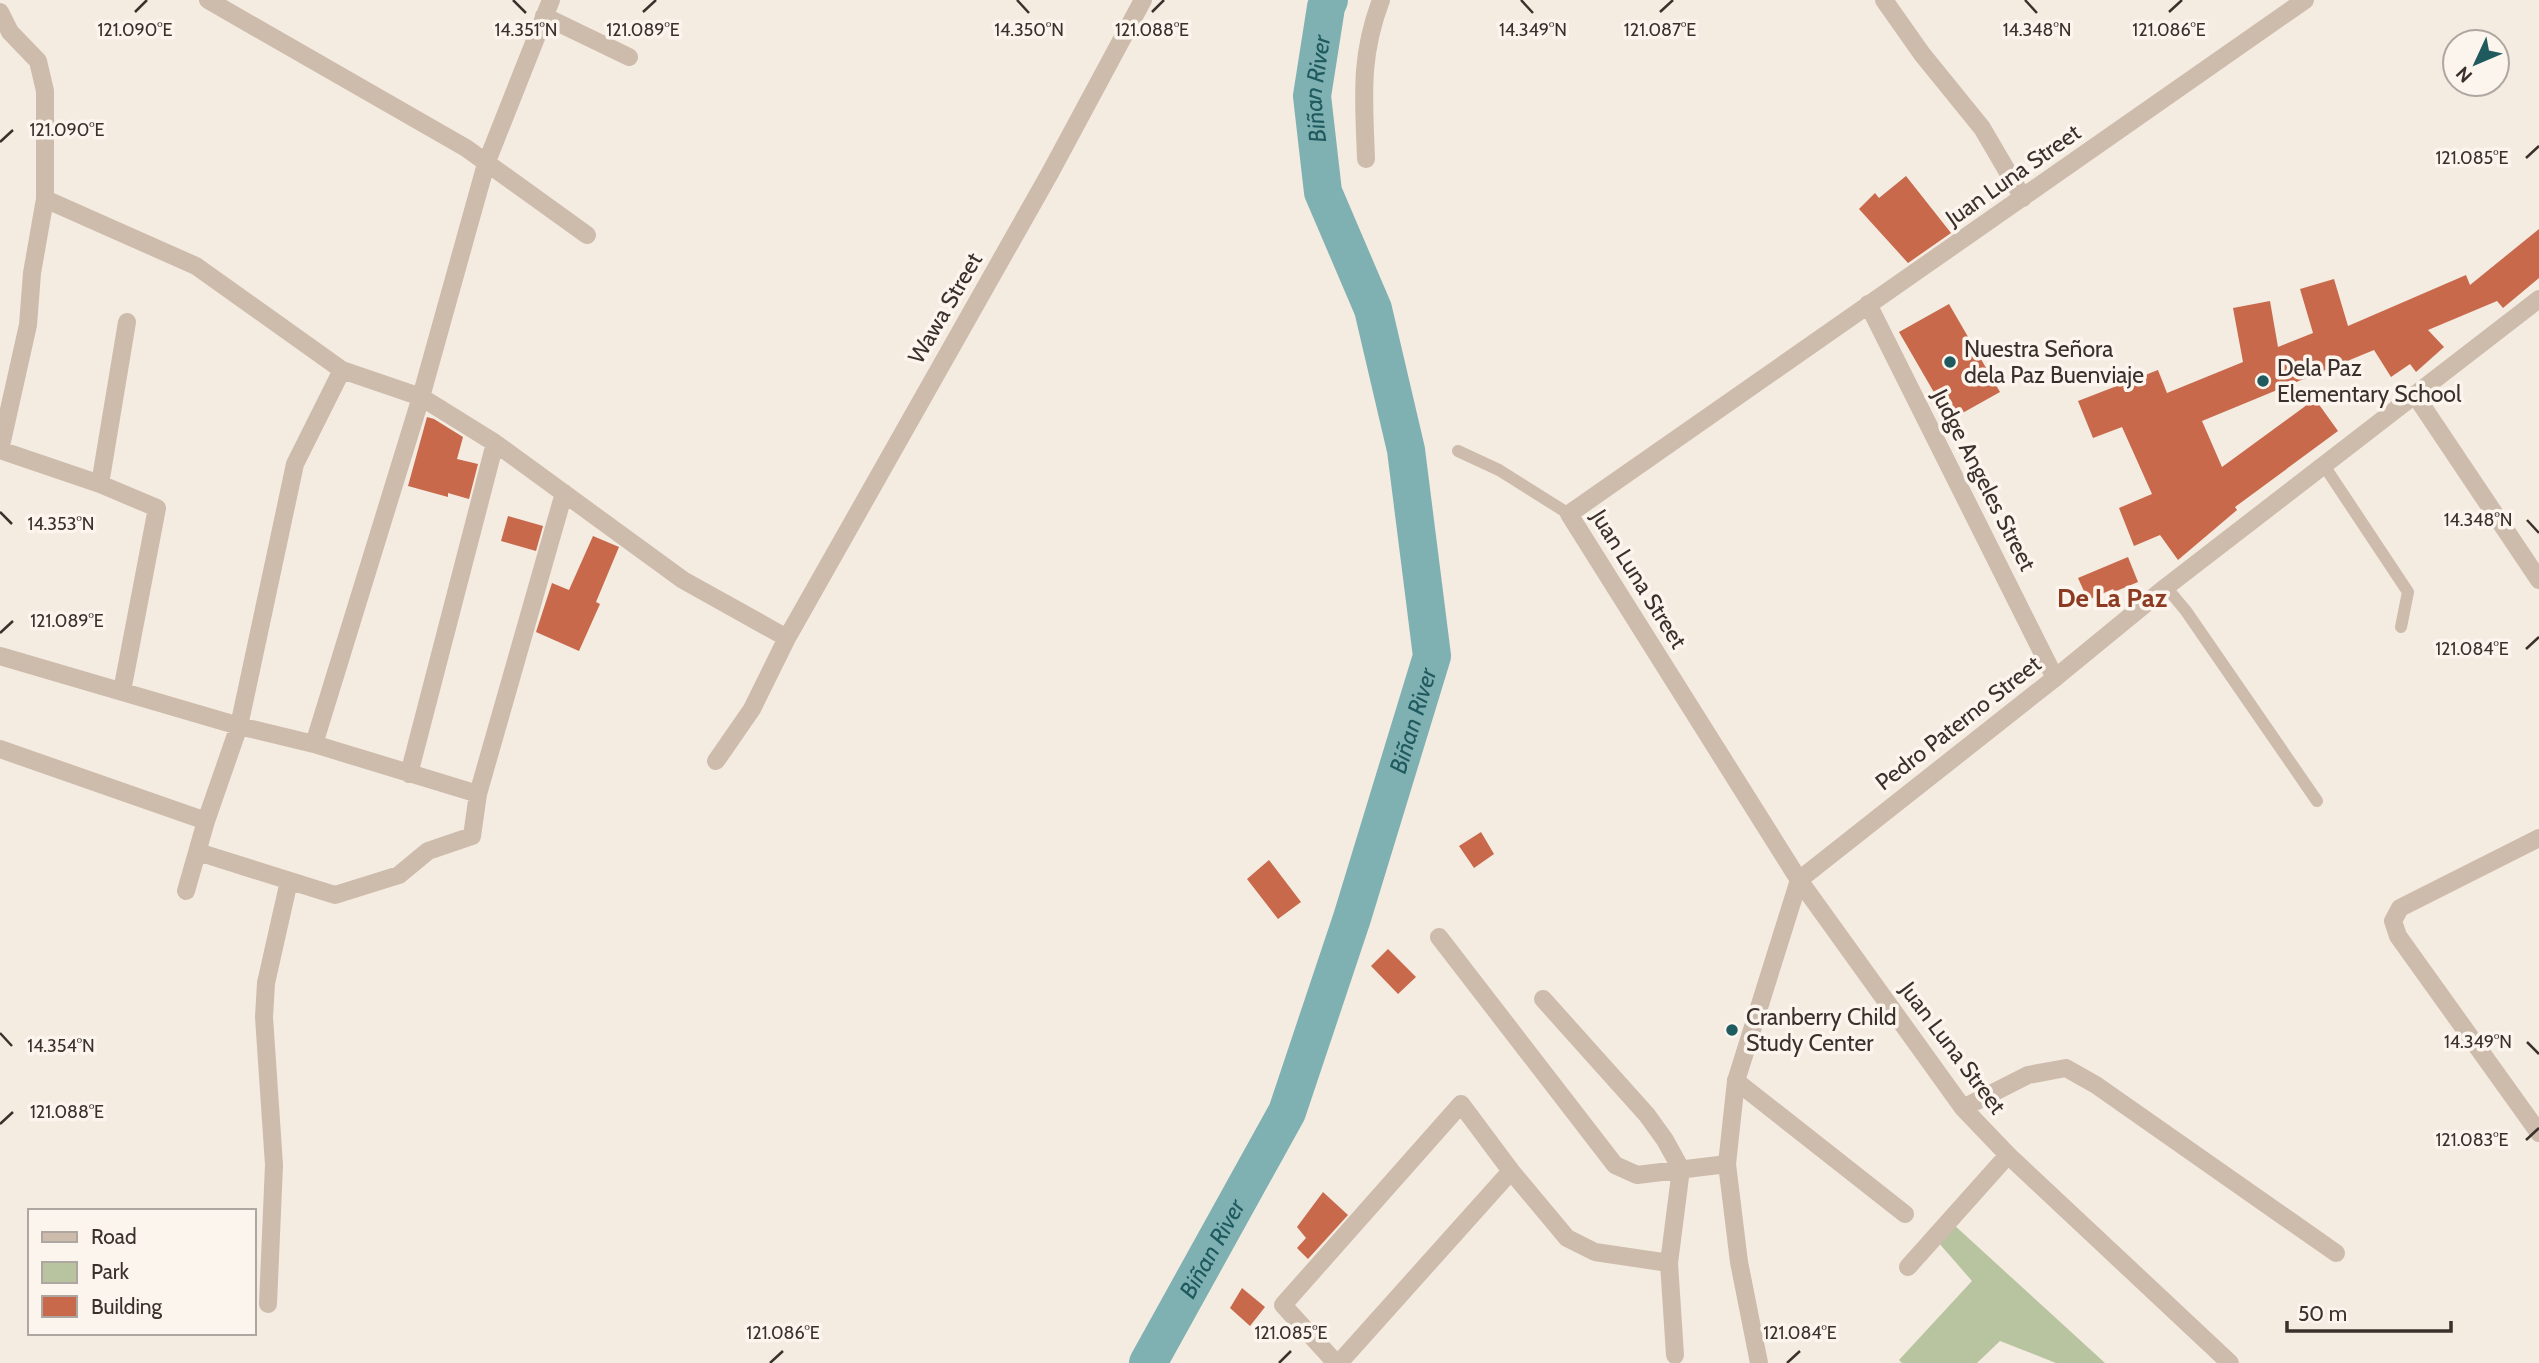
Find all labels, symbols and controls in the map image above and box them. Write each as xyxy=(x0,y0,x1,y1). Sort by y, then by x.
text: 121.090°E xyxy=(97,19,173,41)
text: 14.351°N xyxy=(494,19,558,41)
text: 121.089°E xyxy=(606,19,680,41)
text: 14.350°N xyxy=(994,19,1064,41)
text: 121.088°E xyxy=(1115,19,1189,41)
text: 14.349°N xyxy=(1499,19,1567,41)
text: 121.087°E xyxy=(1624,19,1696,41)
text: 14.348°N xyxy=(2003,19,2071,41)
text: 121.086°E xyxy=(2132,19,2206,41)
north arrow xyxy=(2441,28,2511,98)
water label: Biñan River xyxy=(1297,31,1336,144)
text: N xyxy=(2451,62,2477,87)
street label: Juan Luna Street xyxy=(1939,118,2086,232)
text: 121.090°E xyxy=(29,119,105,141)
text: 121.085°E xyxy=(2435,147,2509,169)
street label: Wawa Street xyxy=(902,247,988,368)
place label: Nuestra Señora dela Paz Buenviaje xyxy=(1964,335,2144,389)
marker: Nuestra Señora dela Paz Buenviaje xyxy=(1942,354,1958,370)
place label: Dela Paz Elementary School xyxy=(2277,354,2462,408)
marker: Dela Paz Elementary School xyxy=(2255,373,2271,389)
street label: Judge Angeles Street xyxy=(1926,384,2042,576)
street label: Juan Luna Street xyxy=(1585,504,1693,654)
text: 14.348°N xyxy=(2444,509,2512,531)
text: 14.353°N xyxy=(28,513,94,535)
district label: De La Paz xyxy=(2057,582,2167,614)
text: 121.089°E xyxy=(30,610,104,632)
text: 121.084°E xyxy=(2435,638,2509,660)
street label: Pedro Paterno Street xyxy=(1870,650,2047,796)
water label: Biñan River xyxy=(1383,663,1442,777)
street label: Juan Luna Street xyxy=(1894,976,2012,1120)
place label: Cranberry Child Study Center xyxy=(1746,1003,1896,1057)
marker: Cranberry Child Study Center xyxy=(1724,1022,1740,1038)
text: 14.349°N xyxy=(2444,1031,2512,1053)
text: 14.354°N xyxy=(27,1035,95,1057)
text: 121.088°E xyxy=(30,1101,104,1123)
text: 121.083°E xyxy=(2435,1129,2509,1151)
water label: Biñan River xyxy=(1172,1192,1251,1303)
legend xyxy=(28,1209,256,1335)
text: Road xyxy=(91,1224,137,1249)
text: Park xyxy=(91,1259,129,1284)
scale bar xyxy=(2287,1290,2452,1334)
text: Building xyxy=(91,1294,163,1319)
text: 50 m xyxy=(2298,1301,2347,1326)
text: 121.086°E xyxy=(746,1322,820,1344)
text: 121.085°E xyxy=(1254,1322,1328,1344)
text: 121.084°E xyxy=(1763,1322,1837,1344)

